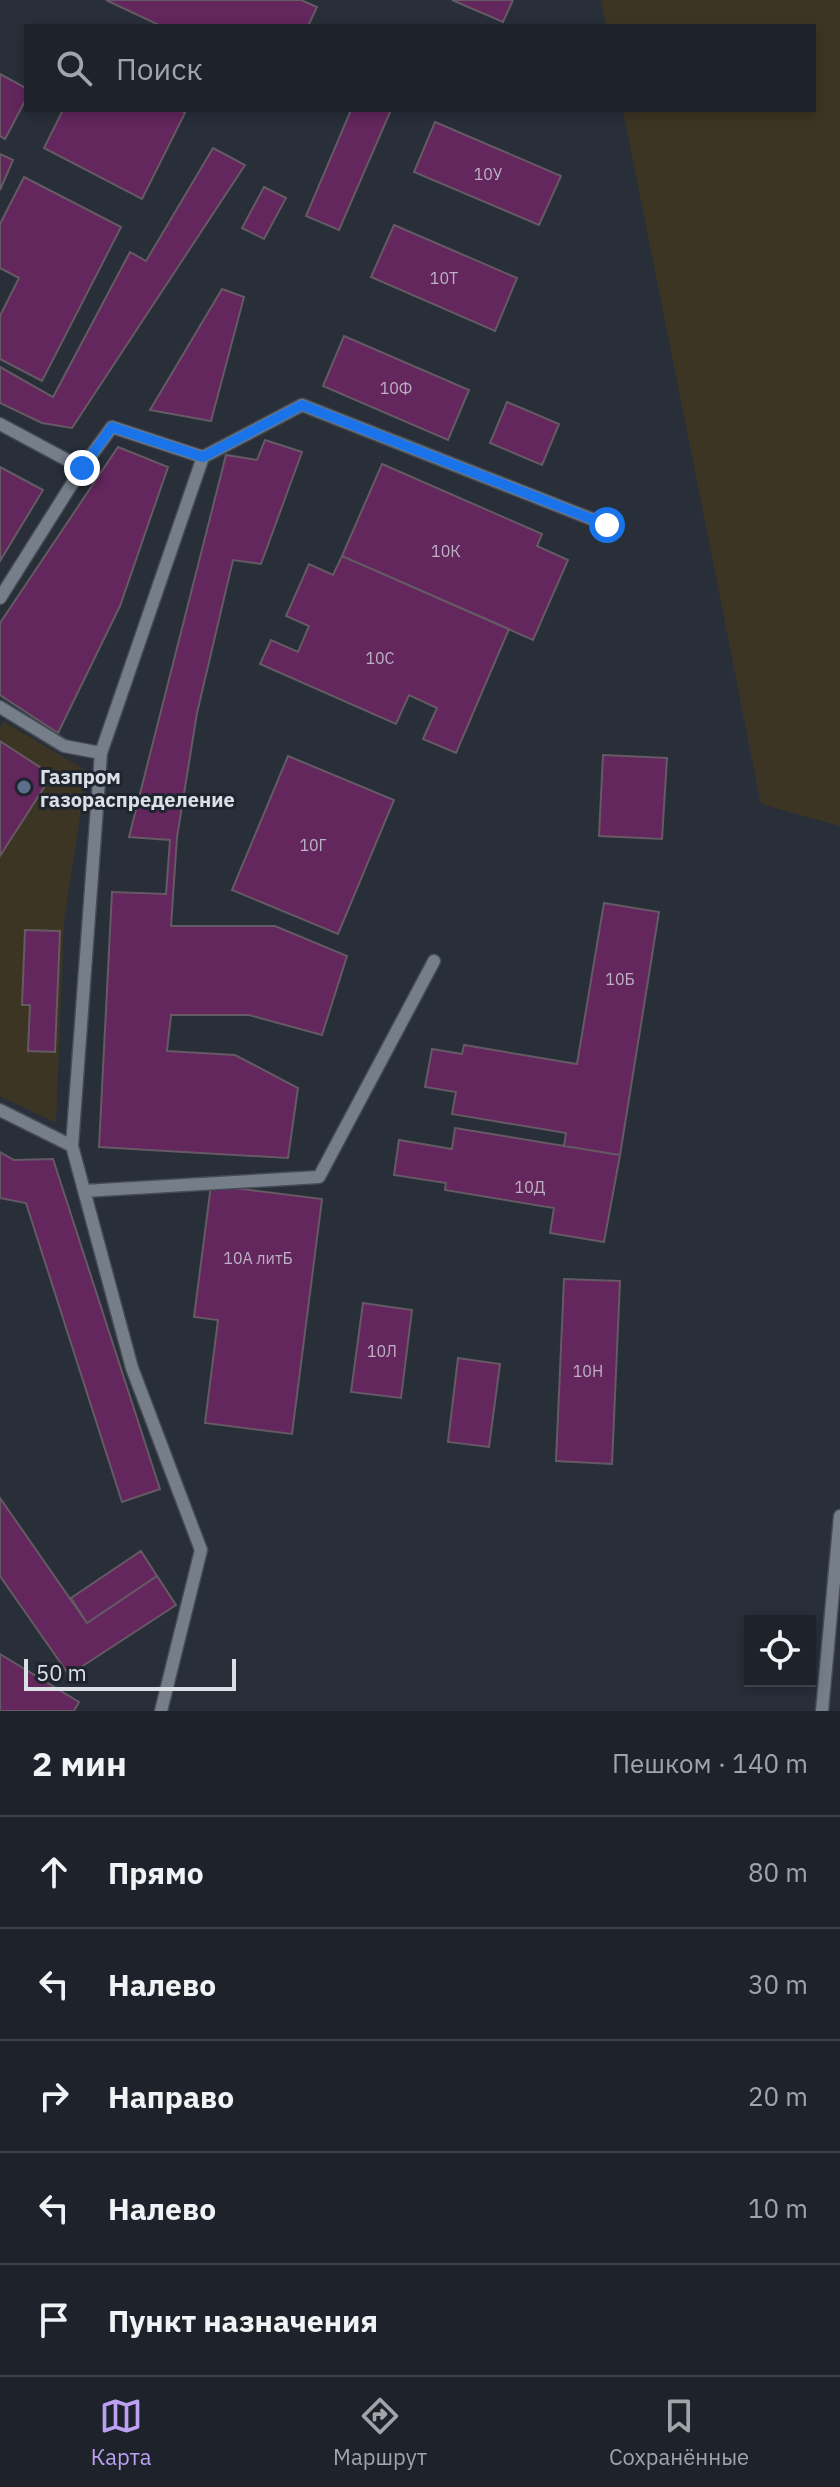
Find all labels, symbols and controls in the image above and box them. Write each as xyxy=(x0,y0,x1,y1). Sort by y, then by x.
search box xyxy=(24,24,816,112)
icon: search xyxy=(52,46,96,90)
text: Поиск xyxy=(116,49,203,88)
house number: 10У xyxy=(474,164,503,184)
house number: 10Т xyxy=(430,268,458,288)
house number: 10Ф xyxy=(380,378,412,398)
route end xyxy=(64,450,100,486)
route start xyxy=(589,507,625,543)
house number: 10К xyxy=(431,541,461,561)
house number: 10С xyxy=(365,648,395,668)
place label: Газпром газораспределение xyxy=(40,763,235,813)
marker: Газпром газораспределение xyxy=(15,778,33,796)
house number: 10Г xyxy=(299,835,327,855)
house number: 10Б xyxy=(605,969,635,989)
house number: 10Д xyxy=(515,1177,546,1197)
house number: 10А литБ xyxy=(223,1248,293,1268)
house number: 10Л xyxy=(367,1341,397,1361)
house number: 10Н xyxy=(573,1361,603,1381)
map controls xyxy=(744,1615,816,1687)
button: locate xyxy=(744,1615,816,1687)
scale bar xyxy=(24,1655,236,1691)
text: 50 m xyxy=(36,1658,87,1687)
text: 2 мин xyxy=(32,1741,127,1785)
text: Пешком · 140 m xyxy=(612,1746,808,1780)
icon: ahead xyxy=(32,1850,76,1894)
text: Прямо xyxy=(108,1853,204,1892)
text: 80 m xyxy=(748,1855,808,1889)
icon: left xyxy=(32,1962,76,2006)
text: Налево xyxy=(108,1965,216,2004)
text: 30 m xyxy=(748,1967,808,2001)
icon: right xyxy=(32,2074,76,2118)
text: Направо xyxy=(108,2077,234,2116)
text: 20 m xyxy=(748,2079,808,2113)
icon: left xyxy=(32,2186,76,2230)
text: Налево xyxy=(108,2189,216,2228)
text: 10 m xyxy=(748,2191,808,2225)
icon: arrive xyxy=(32,2298,76,2342)
text: Пункт назначения xyxy=(108,2301,378,2340)
tab: Карта xyxy=(91,2394,151,2471)
tab: Маршрут xyxy=(333,2394,427,2471)
tab: Сохранённые xyxy=(609,2394,749,2471)

